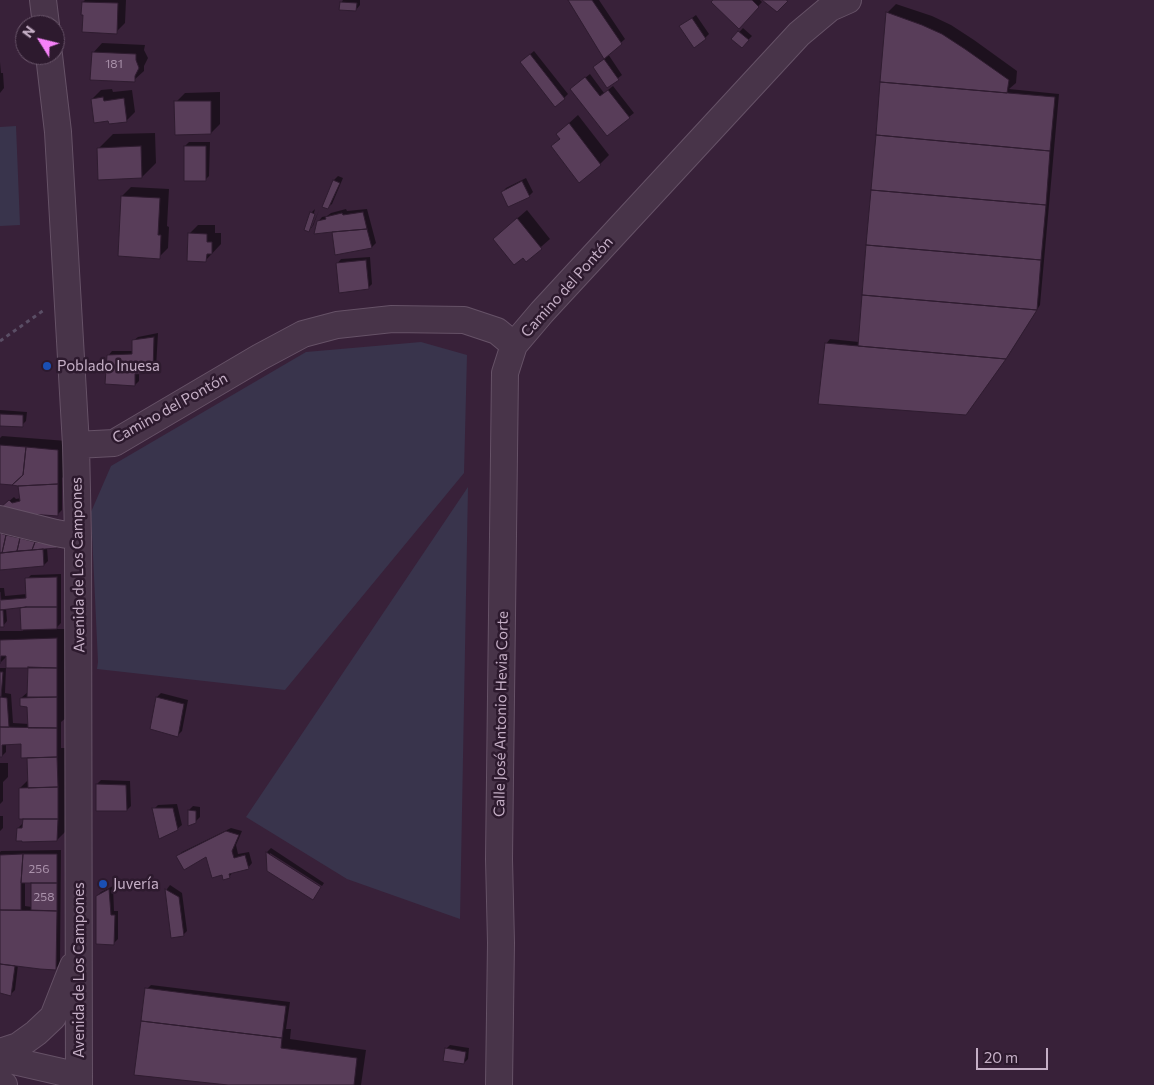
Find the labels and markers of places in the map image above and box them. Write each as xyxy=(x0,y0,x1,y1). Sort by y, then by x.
place label: Poblado Inuesa xyxy=(57,357,160,375)
marker: Poblado Inuesa xyxy=(41,360,53,372)
place label: Juvería xyxy=(113,875,159,893)
marker: Juvería xyxy=(97,878,109,890)

